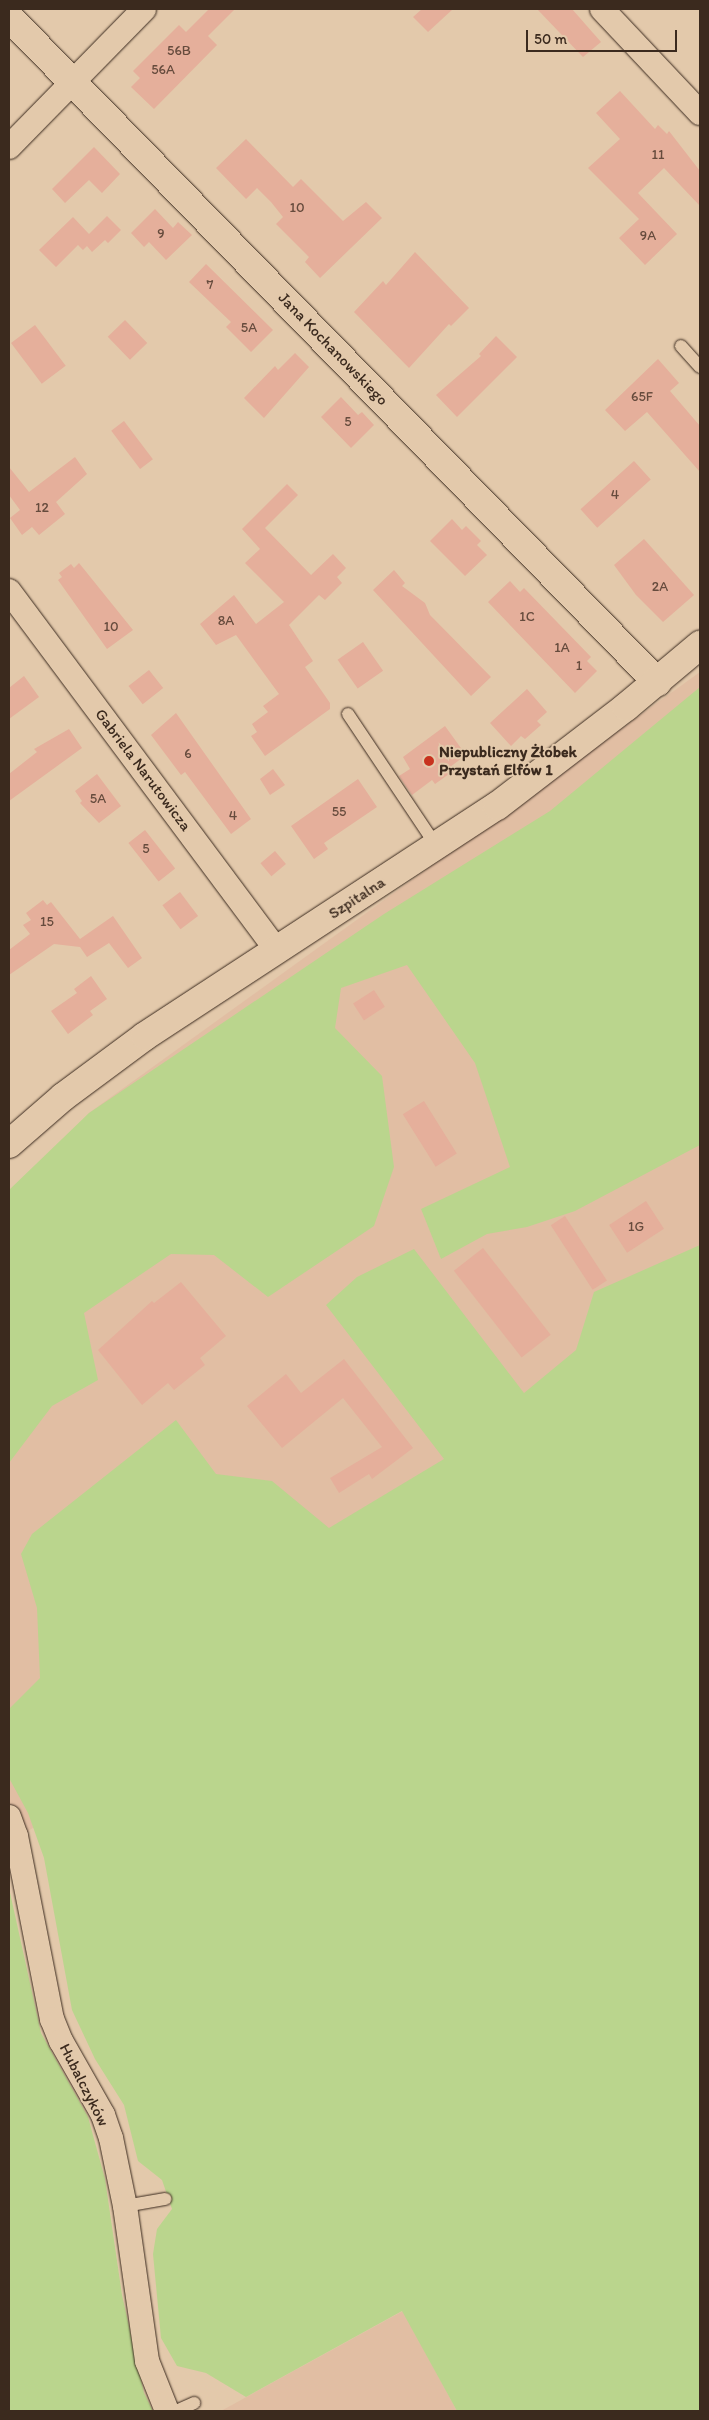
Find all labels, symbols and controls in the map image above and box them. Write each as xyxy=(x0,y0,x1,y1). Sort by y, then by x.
scale bar xyxy=(529,20,680,52)
text: 50 m xyxy=(534,30,567,48)
house number: 56B xyxy=(167,43,191,59)
house number: 56A xyxy=(151,62,175,78)
house number: 11 xyxy=(652,147,664,163)
house number: 10 xyxy=(289,200,305,216)
house number: 9 xyxy=(157,226,165,242)
house number: 9A xyxy=(640,228,656,244)
house number: 7 xyxy=(207,277,213,293)
street label: Jana Kochanowskiego xyxy=(274,288,392,410)
house number: 5A xyxy=(241,320,257,336)
house number: 65F xyxy=(631,389,653,405)
house number: 5 xyxy=(344,414,352,430)
house number: 4 xyxy=(611,487,619,503)
house number: 12 xyxy=(35,500,49,516)
house number: 2A xyxy=(652,579,668,595)
house number: 1C xyxy=(519,609,535,625)
house number: 8A xyxy=(218,613,234,629)
house number: 10 xyxy=(103,619,119,635)
house number: 1A xyxy=(554,640,570,656)
house number: 1 xyxy=(576,658,582,674)
street label: Gabriela Narutowicza xyxy=(91,705,195,835)
place label: Niepubliczny Żłobek Przystań Elfów 1 xyxy=(439,742,577,780)
house number: 6 xyxy=(184,746,192,762)
marker: Niepubliczny Żłobek Przystań Elfów 1 xyxy=(423,755,435,767)
house number: 5A xyxy=(90,791,106,807)
house number: 55 xyxy=(332,804,346,820)
house number: 4 xyxy=(229,808,237,824)
house number: 5 xyxy=(142,841,150,857)
street label: Szpitalna xyxy=(325,873,389,923)
house number: 15 xyxy=(40,914,54,930)
house number: 1G xyxy=(628,1219,644,1235)
street label: Hubalczyków xyxy=(55,2040,113,2130)

